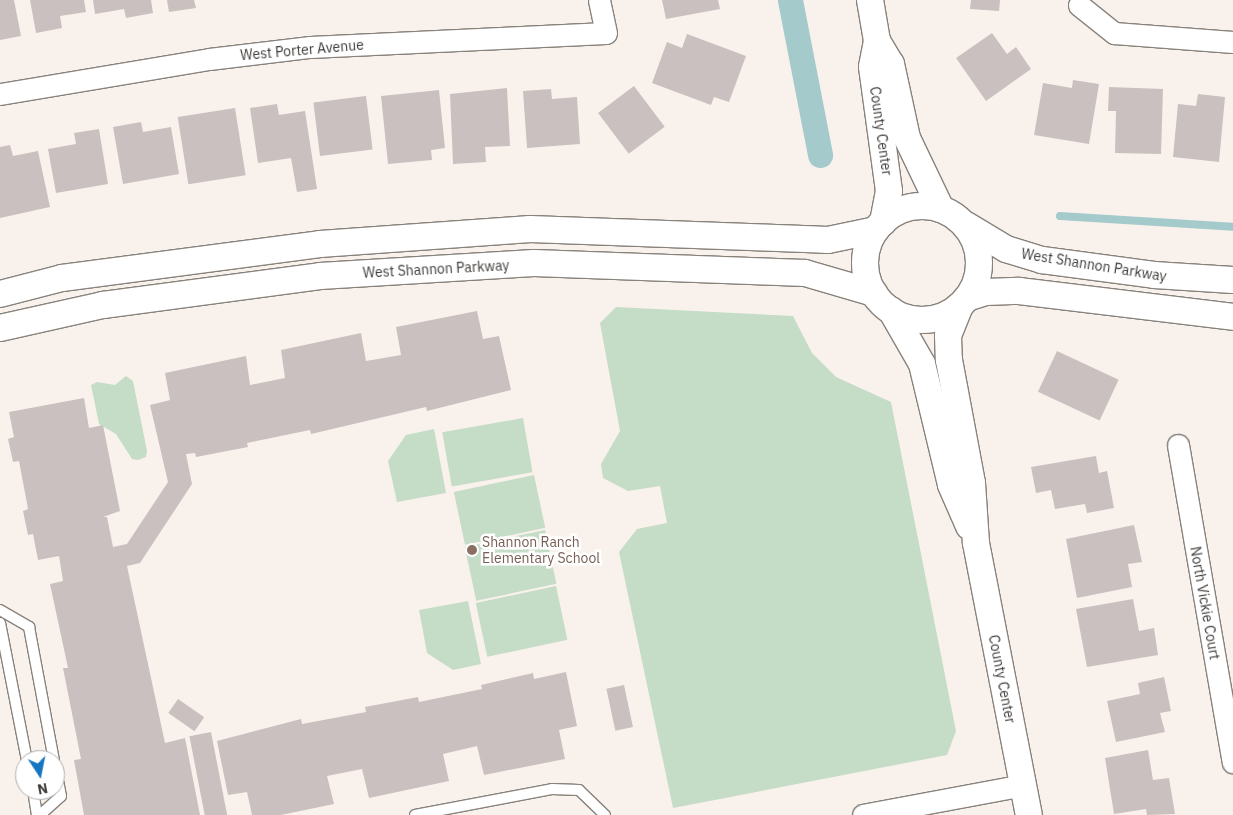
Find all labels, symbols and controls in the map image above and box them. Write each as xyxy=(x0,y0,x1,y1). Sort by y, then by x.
street label: West Porter Avenue xyxy=(240,36,364,64)
street label: County Center xyxy=(866,85,896,177)
street label: West Shannon Parkway xyxy=(1020,245,1168,285)
street label: West Shannon Parkway xyxy=(362,257,510,281)
place label: Shannon Ranch Elementary School xyxy=(482,534,600,566)
marker: Shannon Ranch Elementary School xyxy=(466,544,478,556)
street label: North Vickie Court xyxy=(1187,545,1223,661)
street label: County Center xyxy=(985,633,1019,725)
north arrow xyxy=(15,750,65,800)
text: N xyxy=(36,779,49,799)

